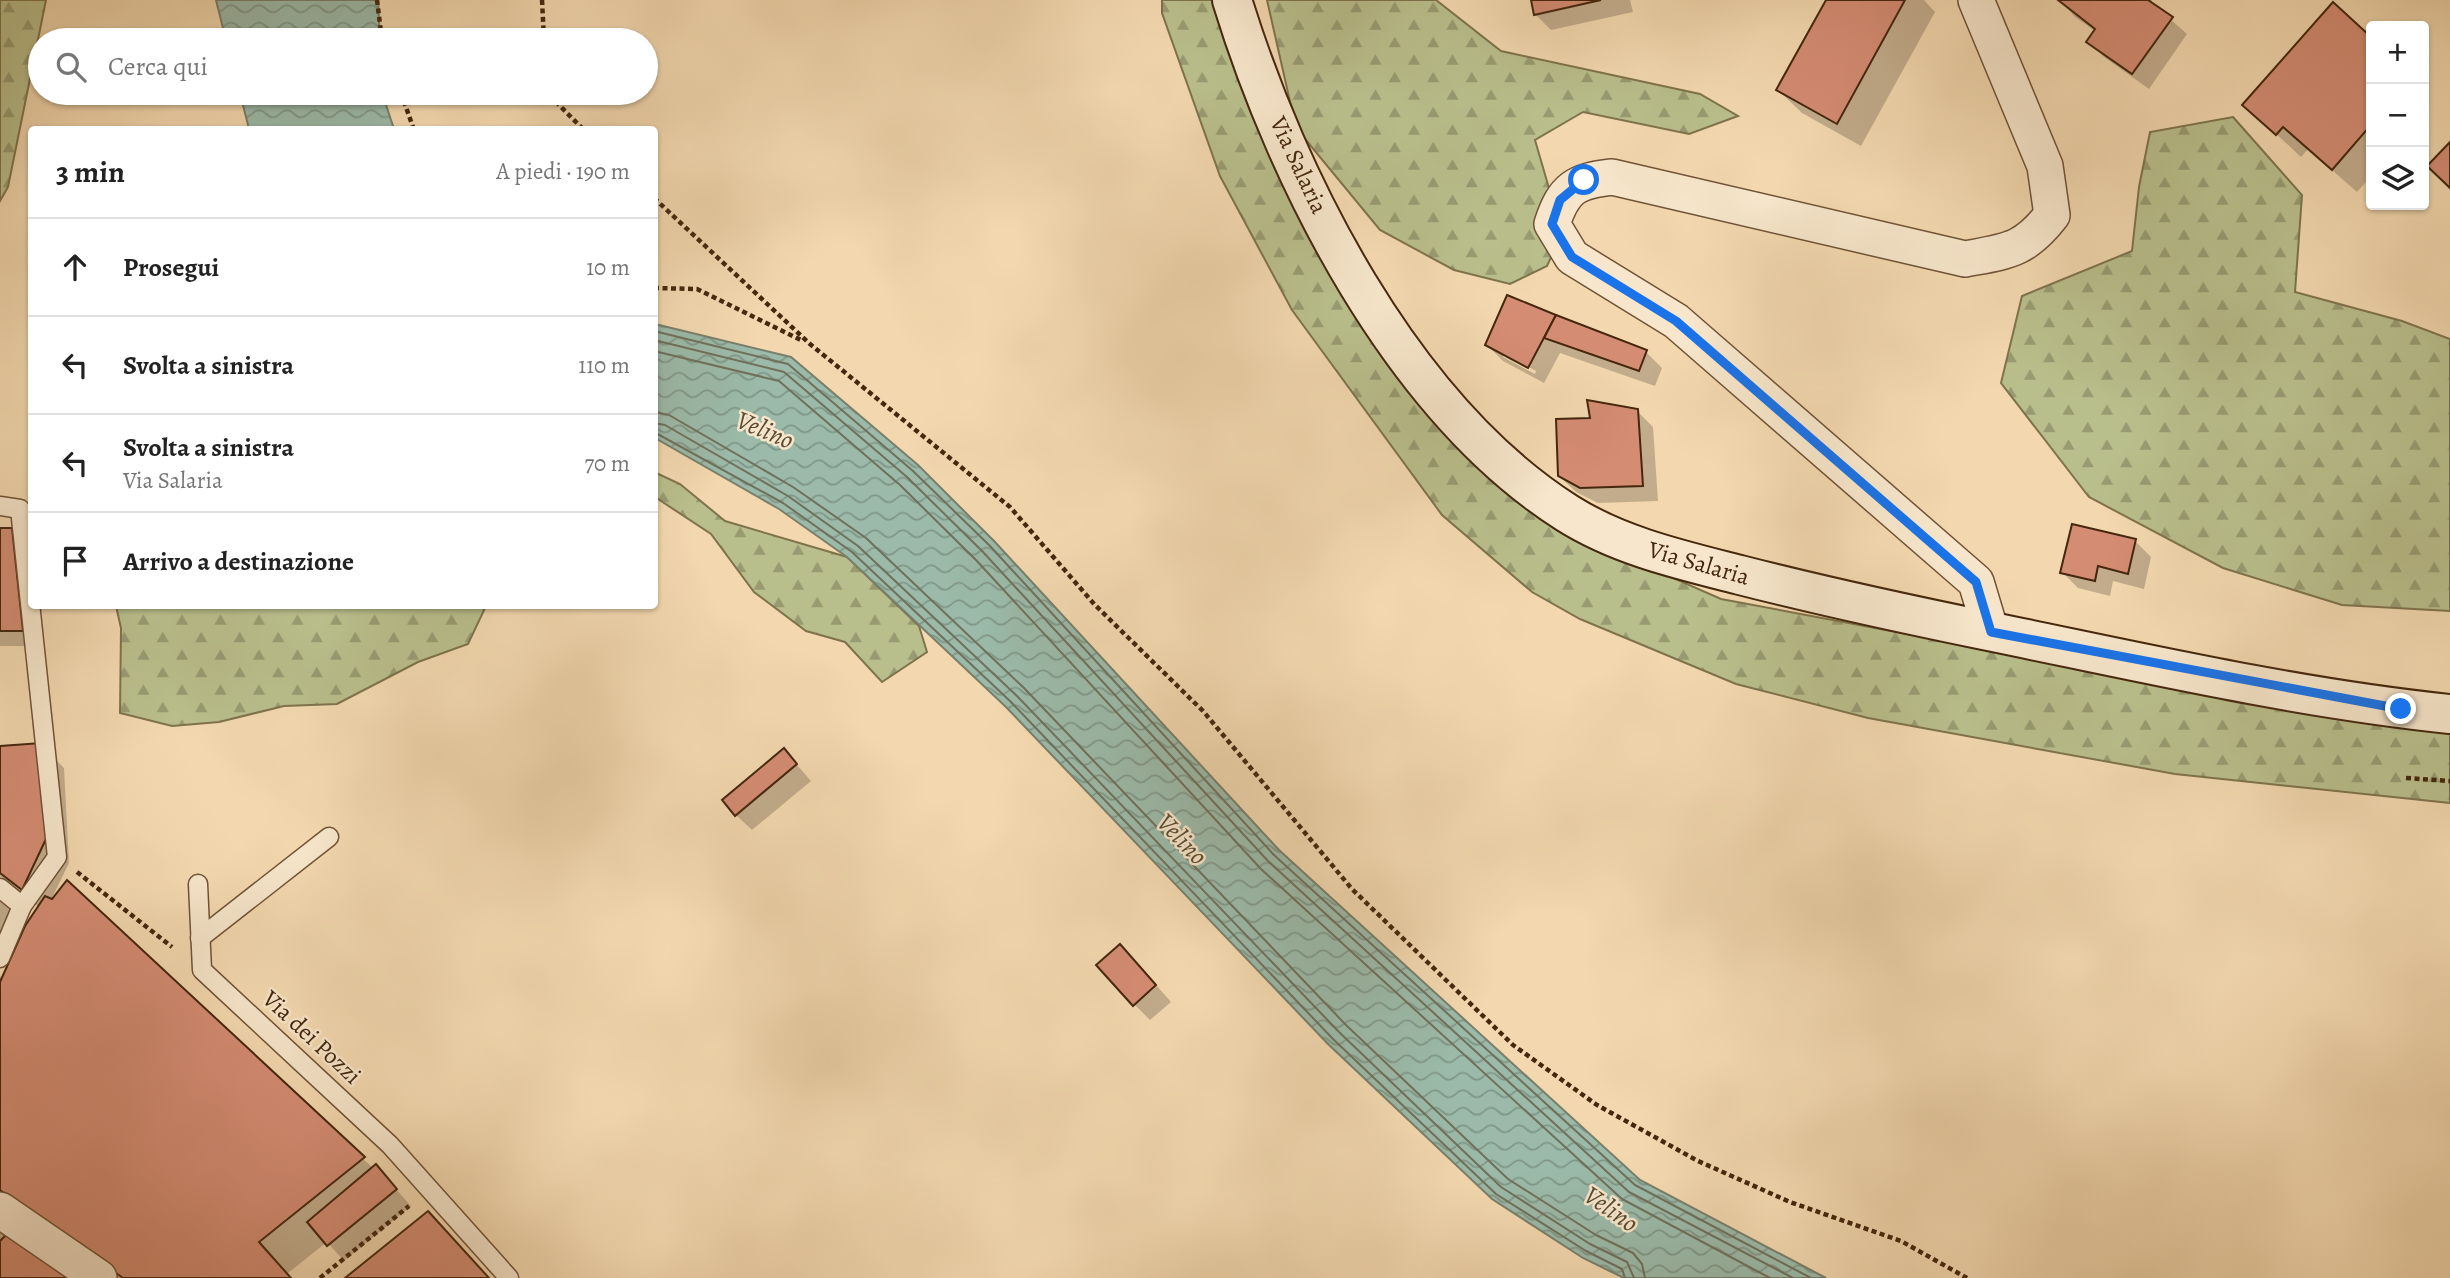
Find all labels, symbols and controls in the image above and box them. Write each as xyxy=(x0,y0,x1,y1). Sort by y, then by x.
map controls xyxy=(2366,21,2429,210)
button: + xyxy=(2366,21,2429,84)
search box xyxy=(28,28,658,105)
icon: search xyxy=(52,48,90,86)
text: Cerca qui xyxy=(108,49,208,84)
button: − xyxy=(2366,84,2429,147)
street label: Via Salaria xyxy=(1262,110,1336,220)
button: layers xyxy=(2366,147,2429,210)
text: 3 min xyxy=(56,152,125,192)
text: A piedi · 190 m xyxy=(496,156,630,187)
route start xyxy=(1568,164,1599,195)
icon: ahead xyxy=(56,248,94,286)
text: Prosegui xyxy=(123,250,219,285)
text: 10 m xyxy=(586,252,630,283)
icon: left xyxy=(56,346,94,384)
text: Svolta a sinistra xyxy=(123,348,294,383)
text: 110 m xyxy=(578,350,630,381)
water label: Velino xyxy=(731,402,799,458)
text: Svolta a sinistra xyxy=(123,430,294,465)
icon: left xyxy=(56,444,94,482)
text: 70 m xyxy=(584,448,630,479)
text: Via Salaria xyxy=(123,465,223,496)
street label: Via Salaria xyxy=(1644,533,1754,593)
icon: arrive xyxy=(56,542,94,580)
text: Arrivo a destinazione xyxy=(123,544,354,579)
route end xyxy=(2385,693,2416,724)
water label: Velino xyxy=(1149,805,1215,873)
street label: Via dei Pozzi xyxy=(255,982,368,1091)
water label: Velino xyxy=(1577,1178,1645,1240)

